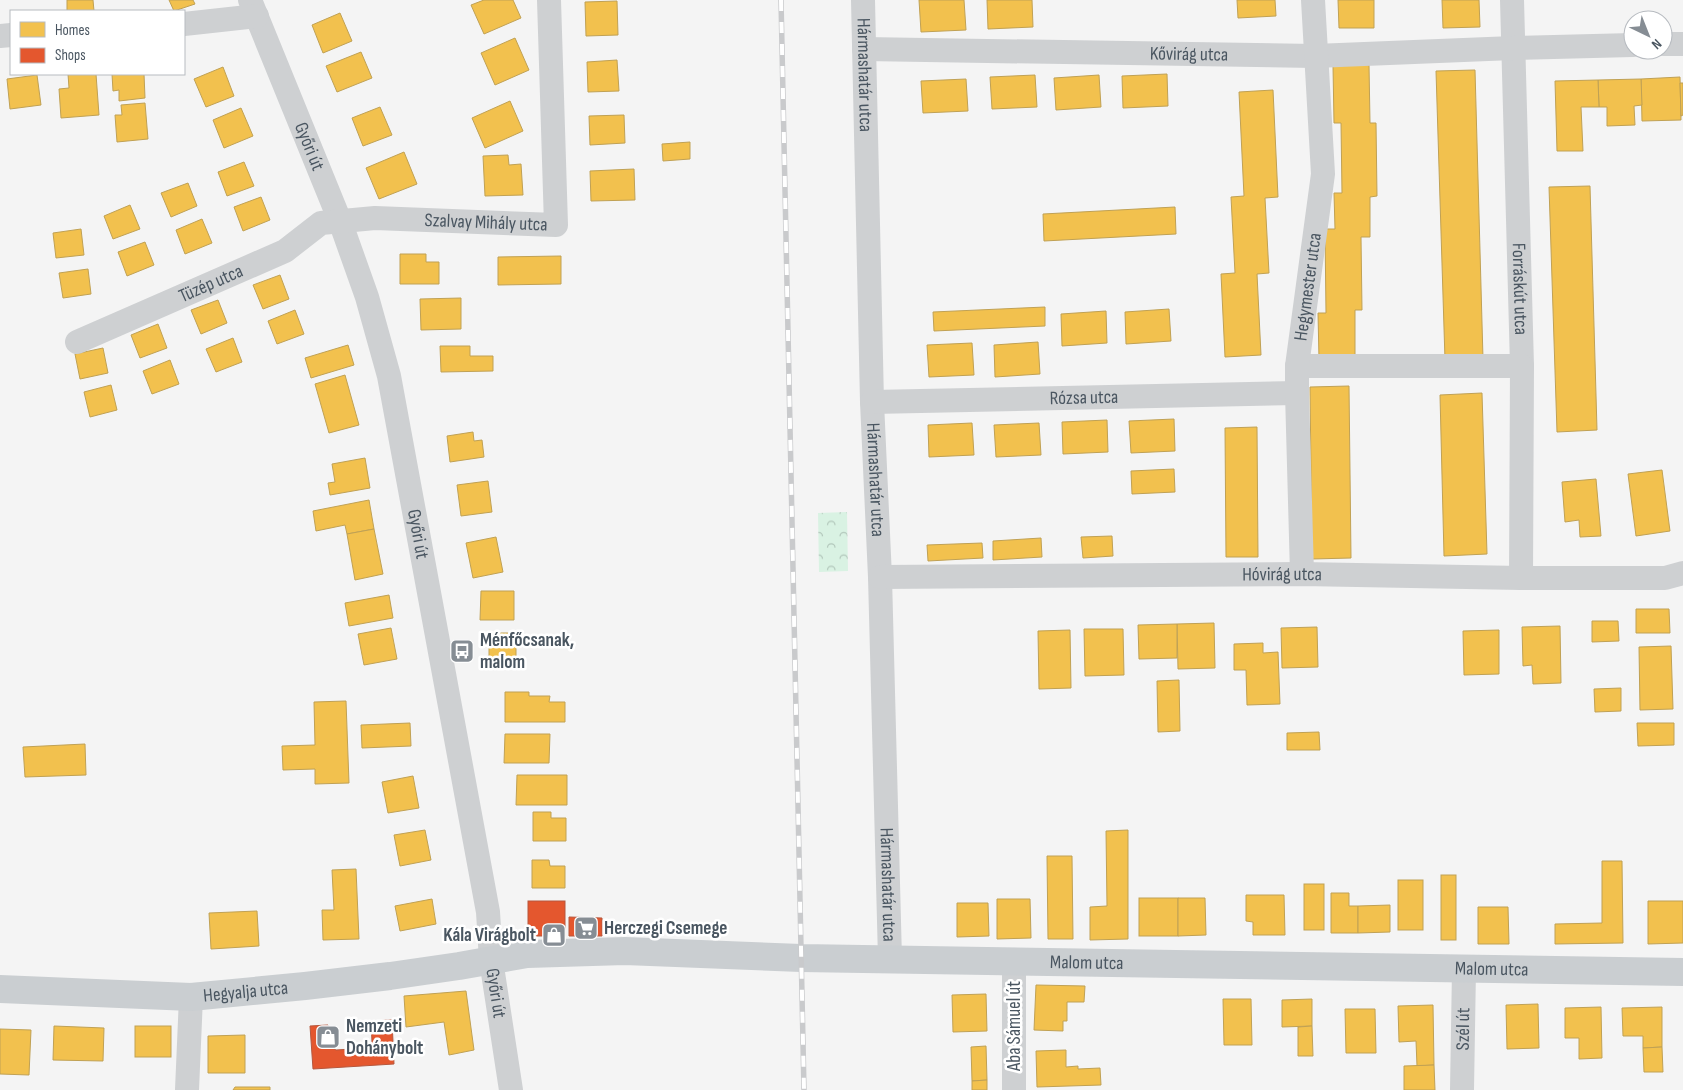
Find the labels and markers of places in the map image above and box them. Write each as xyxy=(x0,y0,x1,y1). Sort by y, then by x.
place label: Ménfőcsanak, malom xyxy=(480,629,574,674)
bus stop icon: Ménfőcsanak, malom xyxy=(449,638,475,664)
supermarket icon: Herczegi Csemege xyxy=(573,915,599,941)
place label: Herczegi Csemege xyxy=(604,917,727,940)
shop icon: Kála Virágbolt xyxy=(541,922,567,948)
place label: Kála Virágbolt xyxy=(443,924,536,947)
place label: Nemzeti Dohánybolt xyxy=(346,1015,423,1060)
shop icon: Nemzeti Dohánybolt xyxy=(315,1024,341,1050)

